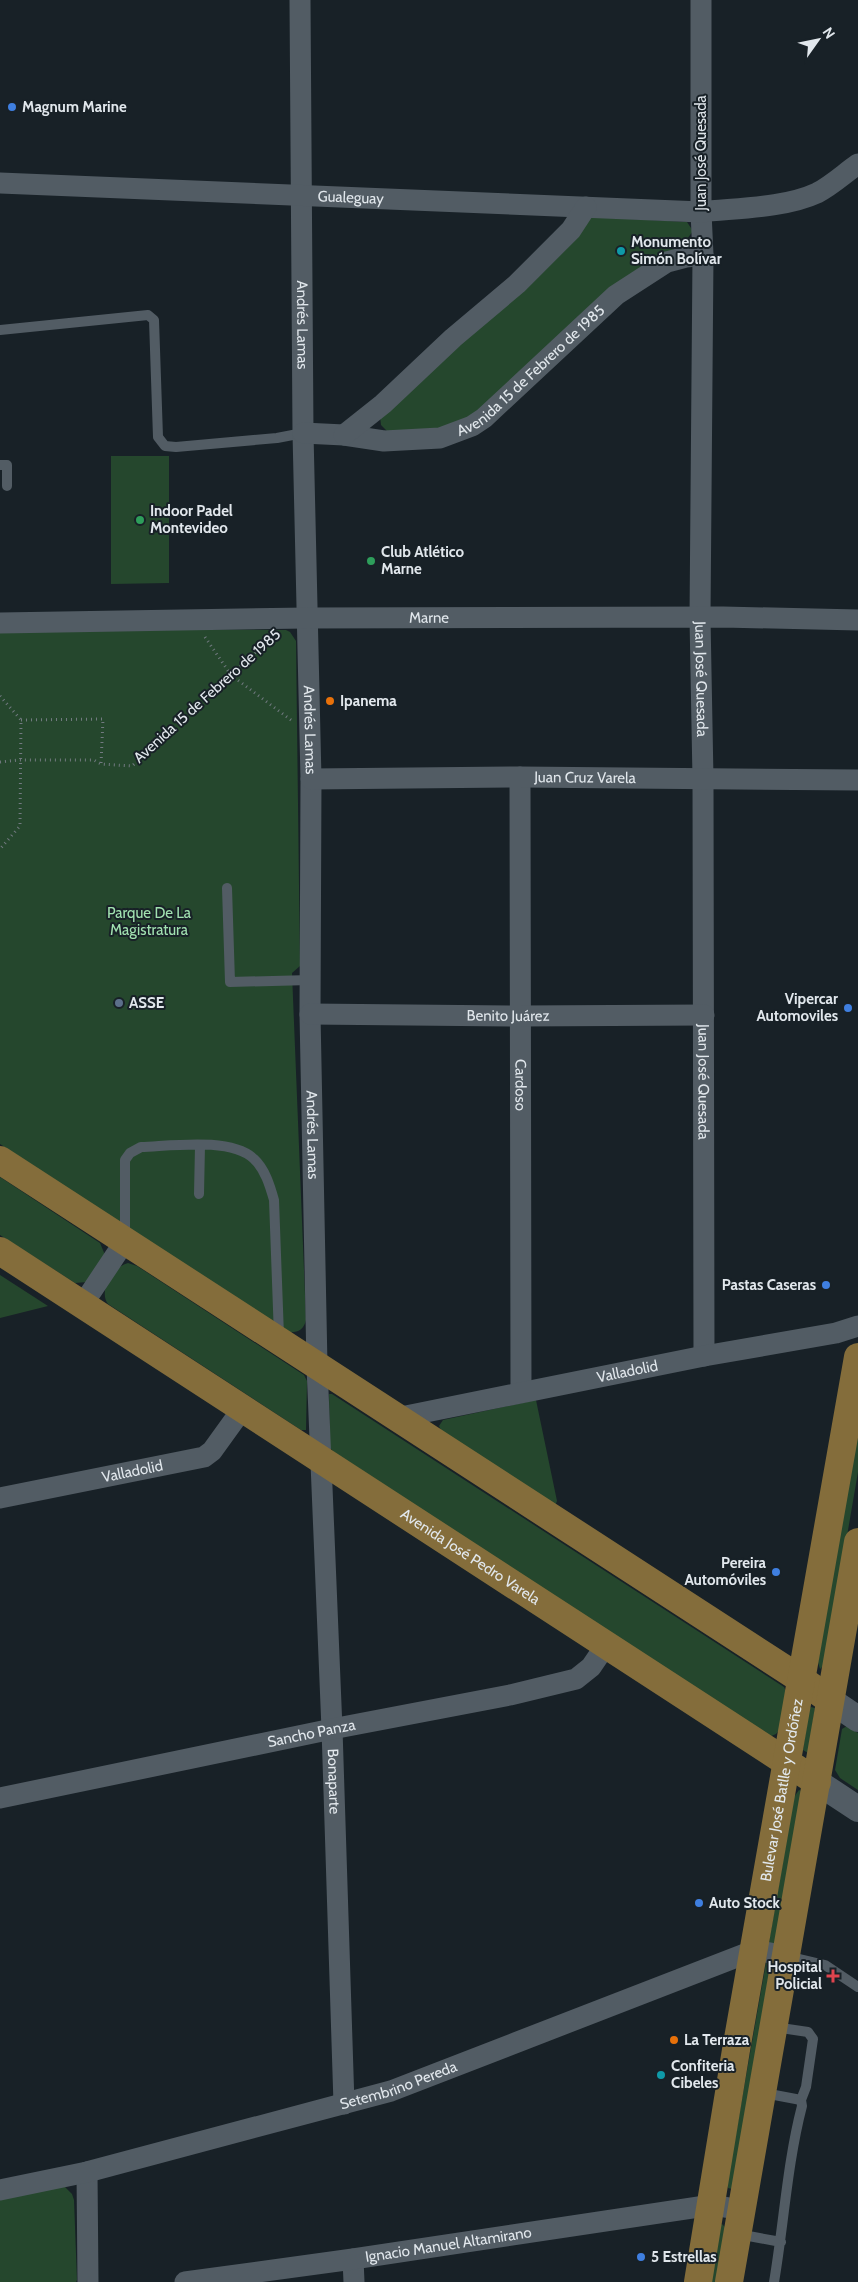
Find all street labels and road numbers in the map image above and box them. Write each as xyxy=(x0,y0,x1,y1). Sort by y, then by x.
street label: Juan José Quesada xyxy=(692,94,710,212)
street label: Gualeguay xyxy=(317,187,384,208)
street label: Andrés Lamas xyxy=(293,280,312,370)
street label: Avenida 15 de Febrero de 1985 xyxy=(454,301,608,440)
street label: Marne xyxy=(409,609,449,627)
street label: Juan José Quesada xyxy=(691,620,711,738)
street label: Avenida 15 de Febrero de 1985 xyxy=(130,625,284,767)
street label: Andrés Lamas xyxy=(300,685,320,775)
street label: Juan Cruz Varela xyxy=(533,768,637,787)
street label: Benito Juárez xyxy=(466,1006,549,1025)
street label: Juan José Quesada xyxy=(694,1023,713,1141)
street label: Cardoso xyxy=(511,1059,530,1111)
street label: Andrés Lamas xyxy=(303,1090,322,1180)
street label: Valladolid xyxy=(595,1357,659,1386)
street label: Valladolid xyxy=(100,1456,164,1486)
street label: Avenida José Pedro Varela xyxy=(397,1505,544,1609)
street label: Bulevar José Batlle y Ordóñez xyxy=(757,1697,807,1883)
street label: Sancho Panza xyxy=(266,1716,358,1751)
street label: Bonaparte xyxy=(324,1748,344,1815)
street label: Setembrino Pereda xyxy=(338,2057,460,2113)
street label: Ignacio Manuel Altamirano xyxy=(364,2223,533,2266)

